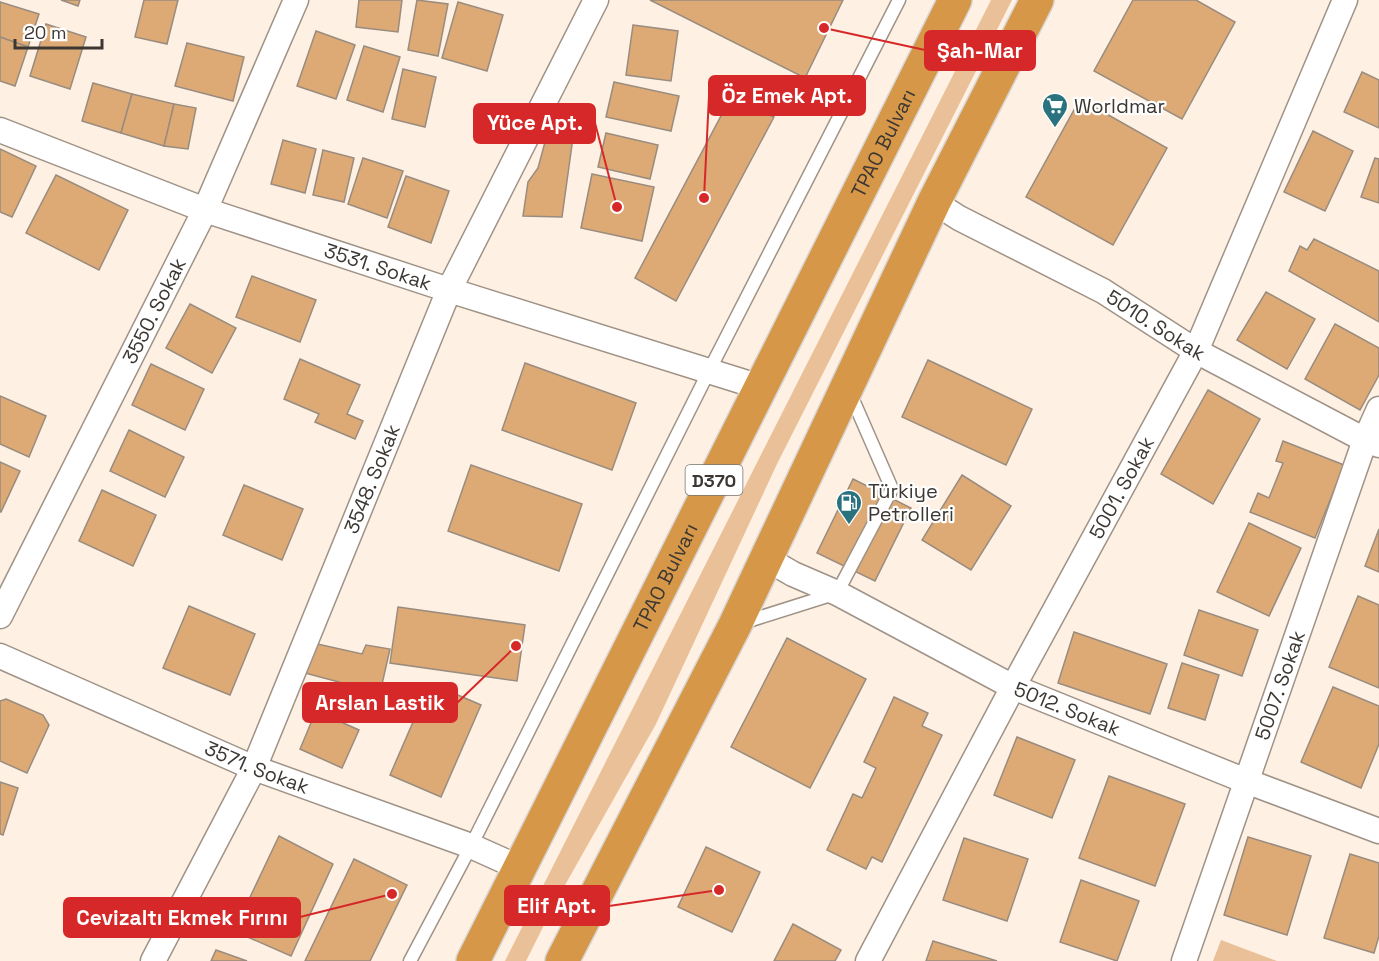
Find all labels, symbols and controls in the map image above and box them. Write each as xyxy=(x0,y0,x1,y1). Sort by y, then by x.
scale bar xyxy=(15,12,102,50)
text: 20 m xyxy=(24,21,67,44)
callout: Şah-Mar xyxy=(925,31,1035,70)
text: Şah-Mar xyxy=(937,37,1023,64)
callout: Öz Emek Apt. xyxy=(709,76,865,115)
text: Öz Emek Apt. xyxy=(721,82,853,109)
street label: TPAO Bulvarı xyxy=(845,84,921,202)
supermarket icon: Worldmar xyxy=(1040,91,1070,129)
place label: Worldmar xyxy=(1074,93,1165,119)
callout: Yüce Apt. xyxy=(474,104,595,143)
text: Yüce Apt. xyxy=(487,109,583,136)
street label: 3531. Sokak xyxy=(321,237,435,296)
street label: 3550. Sokak xyxy=(116,253,192,368)
street label: 5010. Sokak xyxy=(1101,284,1210,367)
street label: 3548. Sokak xyxy=(338,420,406,538)
street label: 5001. Sokak xyxy=(1083,432,1160,543)
road number: D370 xyxy=(686,465,742,495)
place label: Türkiye Petrolleri xyxy=(868,478,954,527)
fuel station icon: Türkiye Petrolleri xyxy=(834,488,864,526)
street label: TPAO Bulvarı xyxy=(627,519,704,636)
street label: 5007. Sokak xyxy=(1249,627,1311,743)
street label: 5012. Sokak xyxy=(1010,676,1124,742)
callout: Arslan Lastik xyxy=(303,683,457,722)
text: Arslan Lastik xyxy=(315,689,445,716)
street label: 3571. Sokak xyxy=(200,735,313,800)
callout: Elif Apt. xyxy=(505,886,609,925)
text: Elif Apt. xyxy=(517,892,597,919)
callout: Cevizaltı Ekmek Fırını xyxy=(64,898,300,937)
text: Cevizaltı Ekmek Fırını xyxy=(76,904,288,931)

